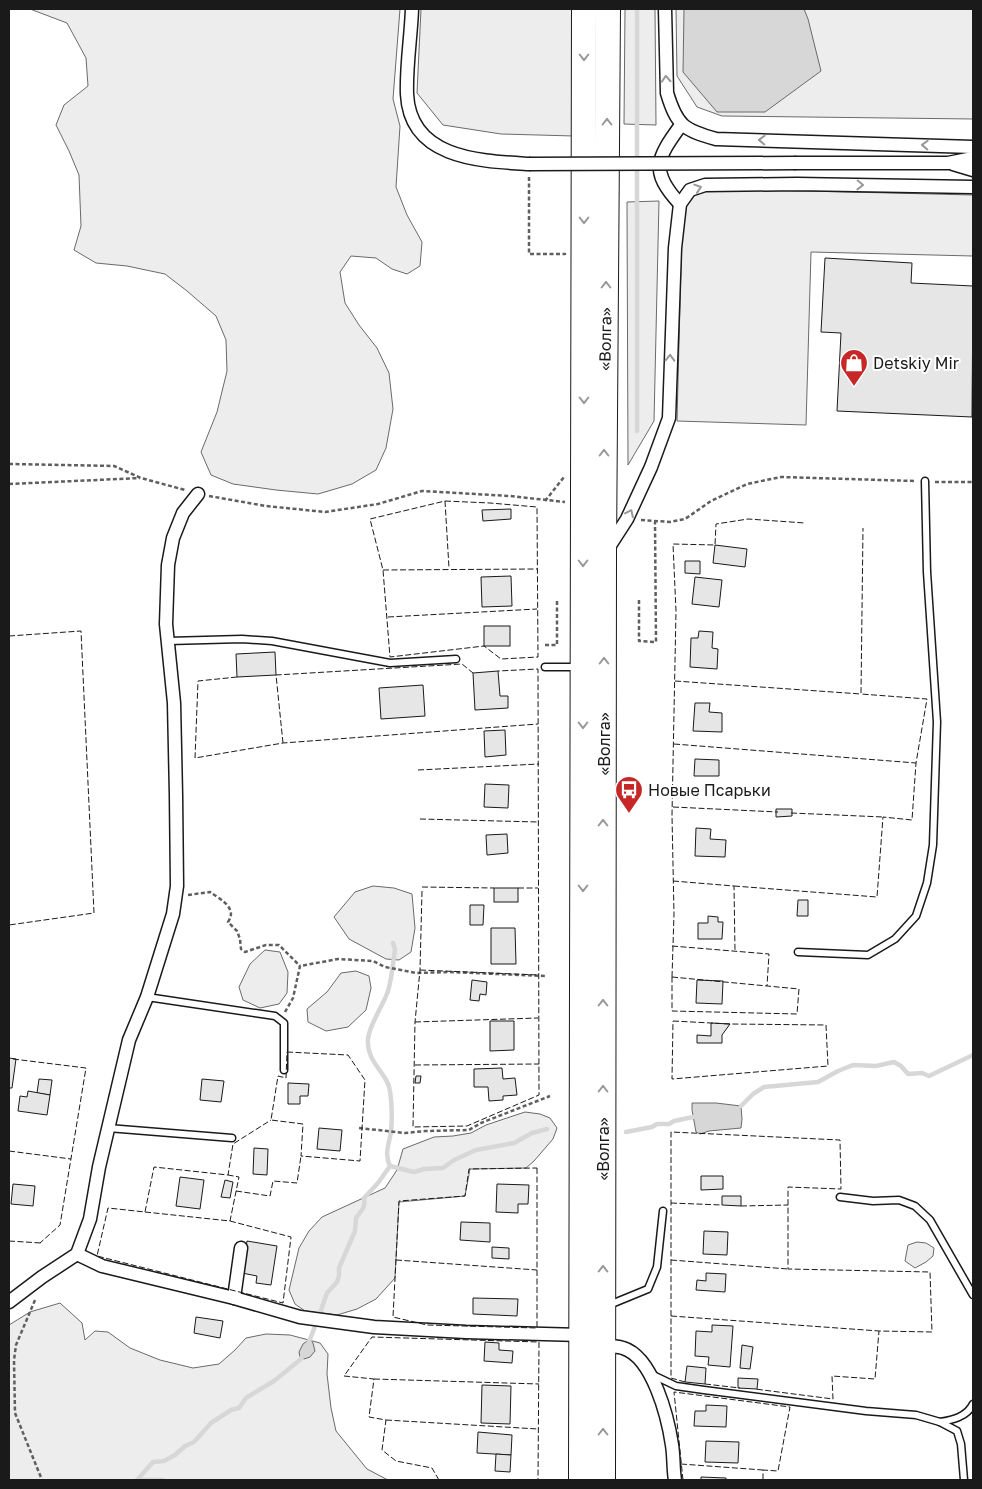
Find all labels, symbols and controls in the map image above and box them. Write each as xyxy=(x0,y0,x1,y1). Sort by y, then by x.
one-way arrow xyxy=(579,54,589,62)
one-way arrow xyxy=(661,74,672,82)
one-way arrow xyxy=(602,118,612,126)
one-way arrow xyxy=(758,135,766,145)
one-way arrow xyxy=(920,140,928,150)
one-way arrow xyxy=(856,180,864,190)
one-way arrow xyxy=(693,184,702,194)
one-way arrow xyxy=(579,216,589,224)
one-way arrow xyxy=(601,280,611,288)
street label: «Волга» xyxy=(594,307,616,371)
shop icon: Detskiy Mir xyxy=(839,348,869,387)
place label: Detskiy Mir xyxy=(873,353,959,373)
one-way arrow xyxy=(665,354,675,362)
one-way arrow xyxy=(579,397,589,405)
one-way arrow xyxy=(599,449,609,456)
one-way arrow xyxy=(623,509,634,518)
one-way arrow xyxy=(578,560,588,567)
one-way arrow xyxy=(599,656,609,664)
street label: «Волга» xyxy=(594,712,614,776)
one-way arrow xyxy=(578,722,588,730)
bus stop icon: Новые Псарьки xyxy=(614,775,644,814)
place label: Новые Псарьки xyxy=(648,780,771,800)
one-way arrow xyxy=(598,819,608,826)
one-way arrow xyxy=(577,884,588,892)
one-way arrow xyxy=(598,999,608,1006)
one-way arrow xyxy=(598,1085,608,1092)
street label: «Волга» xyxy=(593,1117,613,1181)
one-way arrow xyxy=(598,1265,608,1272)
one-way arrow xyxy=(598,1427,608,1435)

